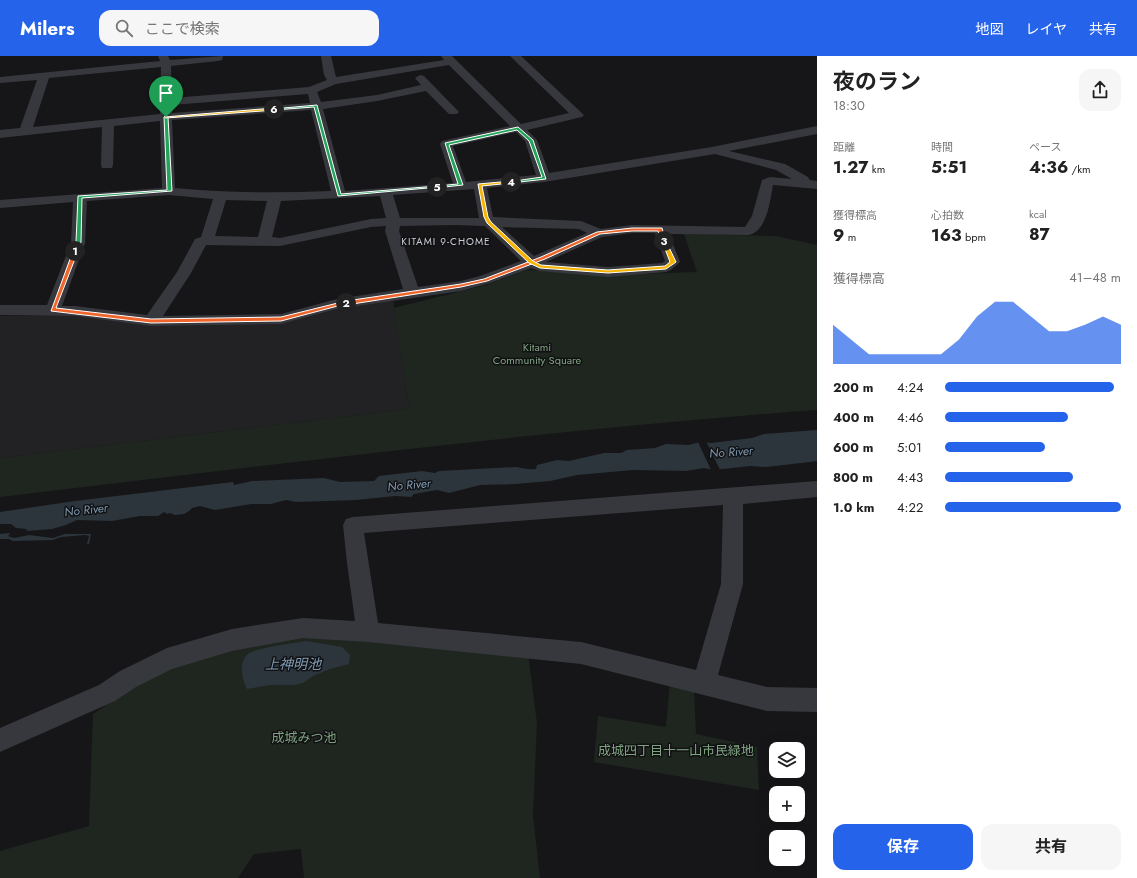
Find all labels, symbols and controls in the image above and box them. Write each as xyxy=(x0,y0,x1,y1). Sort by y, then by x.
search box xyxy=(99,10,379,46)
text: Milers xyxy=(20,15,75,42)
icon: search xyxy=(113,17,135,39)
text: ここで検索 xyxy=(145,18,220,40)
text: 地図 xyxy=(975,19,1003,39)
text: レイヤ xyxy=(1025,19,1067,39)
text: 共有 xyxy=(1089,19,1117,39)
text: 夜のラン xyxy=(833,65,921,97)
button: share xyxy=(1079,69,1121,111)
pin xyxy=(149,76,183,117)
icon: arrive xyxy=(155,82,177,104)
text: 18:30 xyxy=(833,96,865,115)
pin: 6 xyxy=(264,99,284,119)
text: 6 xyxy=(270,101,278,117)
text: 距離 xyxy=(833,139,855,155)
text: 時間 xyxy=(931,139,953,155)
text: ペース xyxy=(1029,139,1061,155)
text: 1.27 xyxy=(833,155,869,179)
text: 5:51 xyxy=(931,155,967,179)
text: 4:36 xyxy=(1029,155,1068,179)
text: km xyxy=(869,161,885,177)
text: /km xyxy=(1068,161,1091,177)
pin: 4 xyxy=(501,172,521,192)
text: 4 xyxy=(507,174,515,190)
pin: 5 xyxy=(427,177,447,197)
text: 5 xyxy=(433,179,441,195)
text: kcal xyxy=(1029,206,1047,222)
text: 獲得標高 xyxy=(833,207,877,223)
text: 心拍数 xyxy=(931,207,964,223)
text: 87 xyxy=(1029,222,1050,246)
text: 9 xyxy=(833,223,844,247)
text: 163 xyxy=(931,223,962,247)
text: m xyxy=(844,229,856,245)
text: bpm xyxy=(962,229,986,245)
pin: 3 xyxy=(654,231,674,251)
text: 3 xyxy=(661,233,667,249)
district label: KITAMI 9-CHOME xyxy=(401,234,491,249)
pin: 1 xyxy=(65,241,85,261)
text: 1 xyxy=(72,243,78,259)
text: 41–48 m xyxy=(1069,268,1121,287)
text: 獲得標高 xyxy=(833,269,885,288)
pin: 2 xyxy=(336,293,356,313)
text: 2 xyxy=(342,295,350,311)
park label: Kitami Community Square xyxy=(493,339,582,368)
text: 200 m xyxy=(833,378,873,397)
text: 4:24 xyxy=(897,378,923,397)
text: 400 m xyxy=(833,408,874,427)
text: 4:46 xyxy=(897,408,924,427)
text: 600 m xyxy=(833,438,873,457)
text: 5:01 xyxy=(897,438,922,457)
water label: No River xyxy=(709,441,754,462)
text: 800 m xyxy=(833,468,873,487)
text: 4:43 xyxy=(897,468,923,487)
water label: No River xyxy=(387,474,432,496)
text: 1.0 km xyxy=(833,498,874,517)
text: 4:22 xyxy=(897,498,923,517)
water label: No River xyxy=(63,499,110,521)
water label: 上神明池 xyxy=(265,654,323,674)
park label: 成城みつ池 xyxy=(271,728,337,747)
park label: 成城四丁目十一山市民緑地 xyxy=(598,741,754,760)
map controls xyxy=(769,742,805,866)
button: layers xyxy=(769,742,805,778)
button: + xyxy=(769,786,805,822)
button: 保存 xyxy=(833,824,973,870)
button: 共有 xyxy=(981,824,1121,870)
button: − xyxy=(769,830,805,866)

